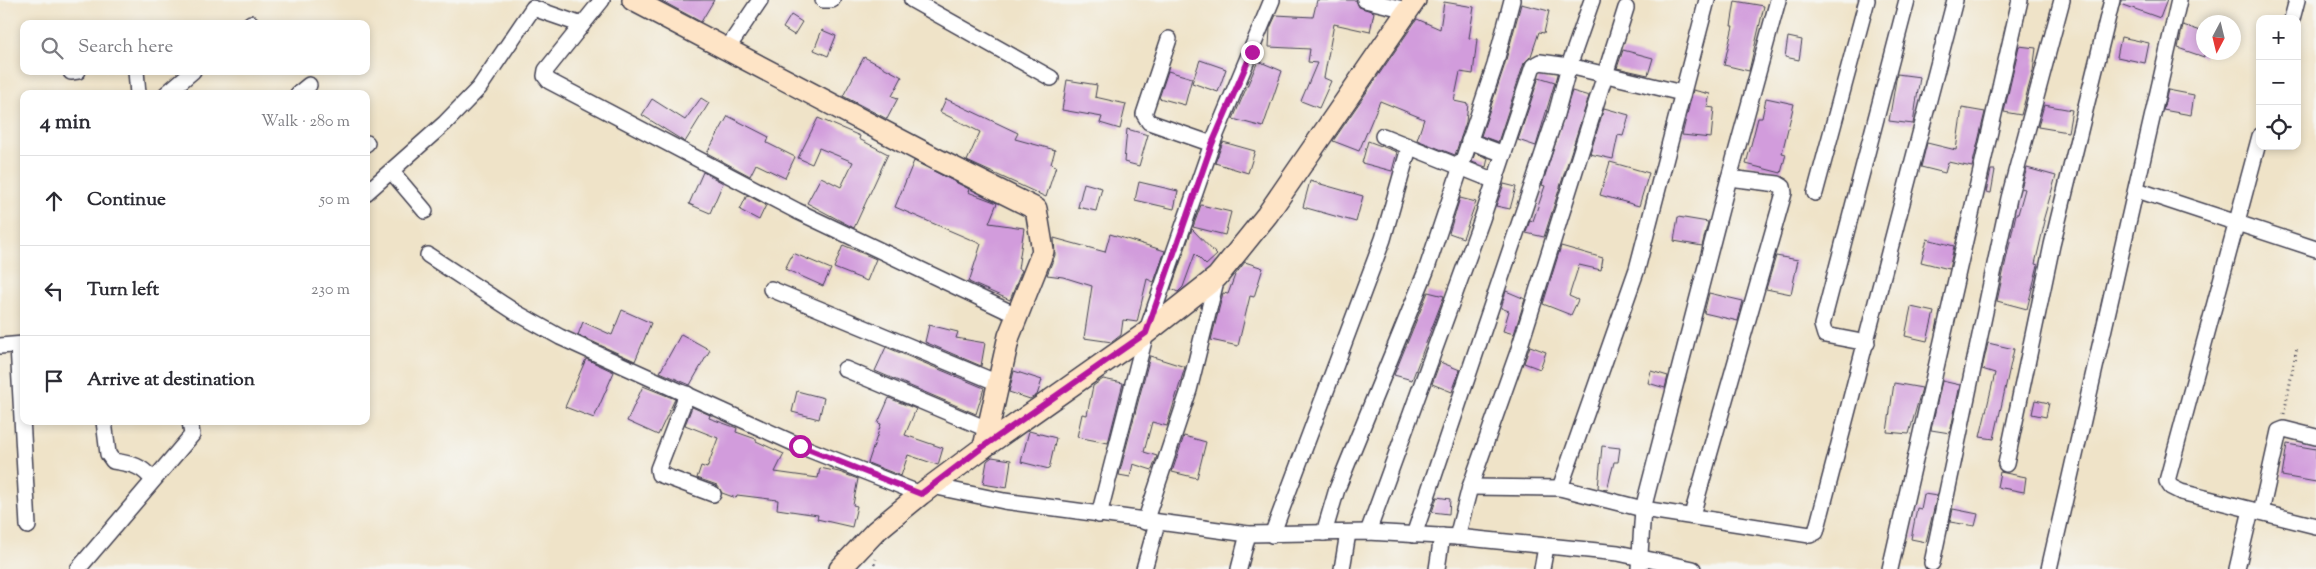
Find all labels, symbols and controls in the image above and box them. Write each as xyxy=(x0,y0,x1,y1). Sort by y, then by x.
north arrow xyxy=(2196,15,2241,60)
map controls xyxy=(2256,15,2301,150)
button: + xyxy=(2256,15,2301,60)
search box xyxy=(20,20,370,75)
icon: search xyxy=(38,34,66,62)
text: Search here xyxy=(78,34,173,61)
route end xyxy=(1241,41,1264,64)
button: − xyxy=(2256,60,2301,105)
button: locate xyxy=(2256,105,2301,150)
text: 4 min xyxy=(40,108,91,138)
text: Walk · 280 m xyxy=(261,111,350,134)
icon: ahead xyxy=(40,187,68,215)
text: Continue xyxy=(87,187,166,214)
text: 50 m xyxy=(319,189,350,212)
icon: left xyxy=(40,277,68,305)
text: Turn left xyxy=(87,277,159,304)
text: 230 m xyxy=(311,279,350,302)
icon: arrive xyxy=(40,367,68,395)
text: Arrive at destination xyxy=(87,367,255,394)
route start xyxy=(789,435,812,458)

